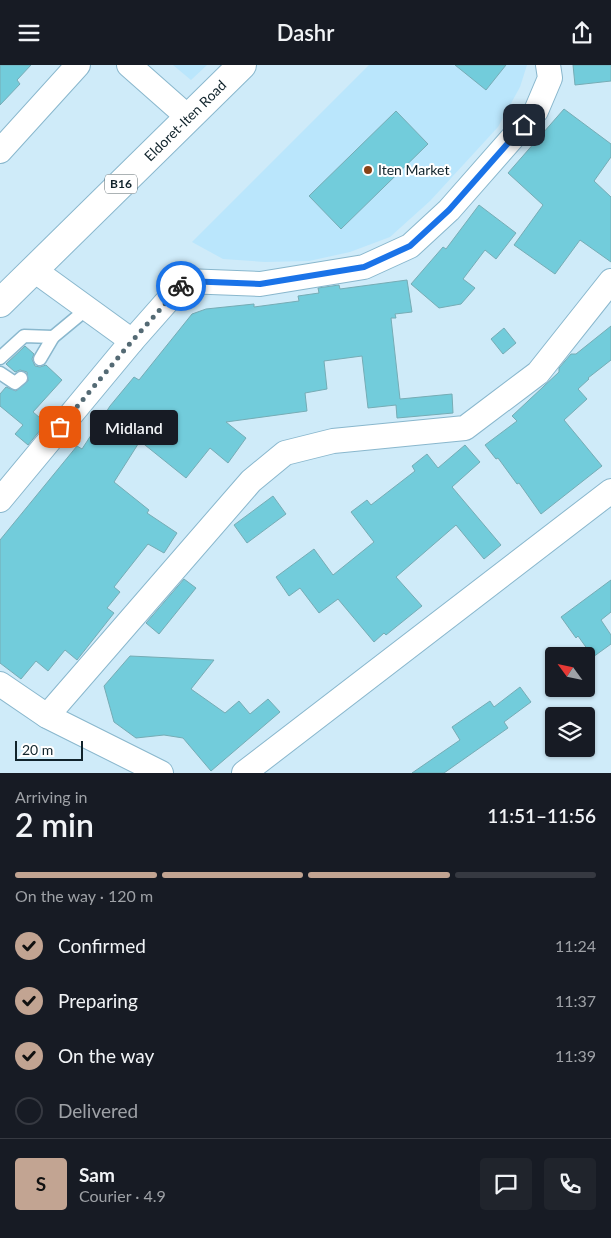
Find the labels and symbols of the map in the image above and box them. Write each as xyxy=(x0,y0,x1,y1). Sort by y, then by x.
street label: Eldoret-Iten Road xyxy=(141,76,230,164)
pin xyxy=(503,104,545,146)
place label: Iten Market xyxy=(378,161,449,178)
marker: Iten Market xyxy=(362,164,374,176)
road number: B16 xyxy=(105,175,137,193)
courier xyxy=(156,261,206,311)
pin xyxy=(39,406,81,448)
callout: Midland xyxy=(90,409,178,445)
north arrow xyxy=(545,647,595,697)
scale bar xyxy=(15,738,82,761)

